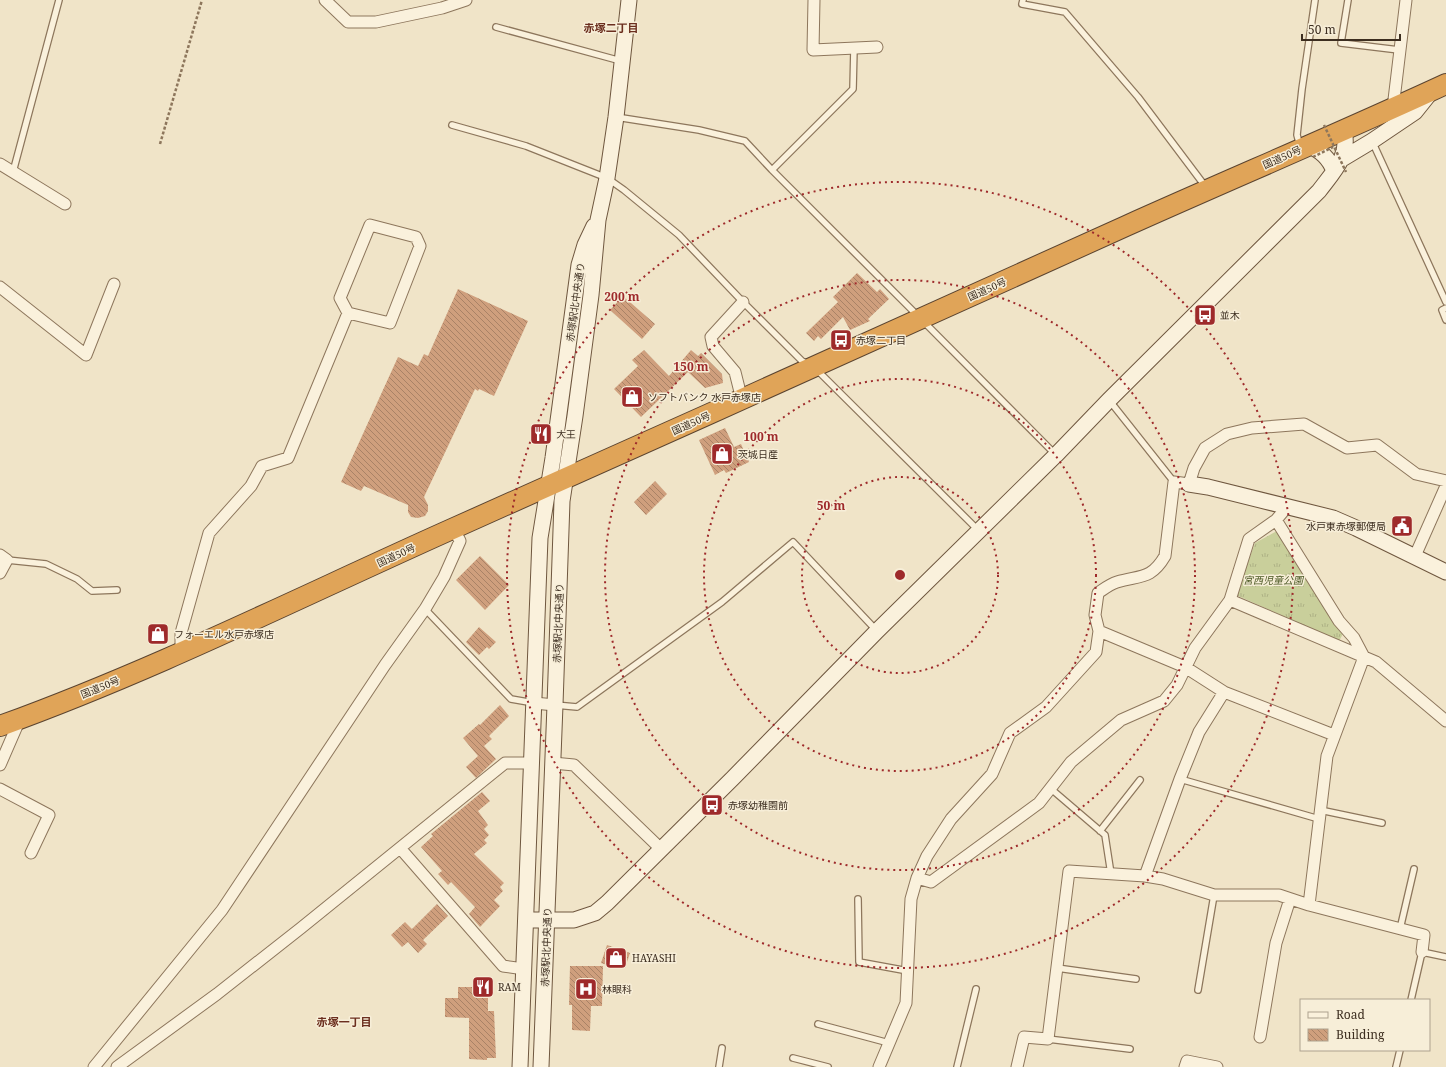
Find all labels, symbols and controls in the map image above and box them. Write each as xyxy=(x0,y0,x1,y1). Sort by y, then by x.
scale bar xyxy=(1302,16,1400,42)
district label: 赤塚二丁目 xyxy=(584,20,639,35)
text: 50 m xyxy=(1308,21,1336,38)
street label: 国道50号 xyxy=(1260,142,1304,172)
street label: 赤塚駅北中央通り xyxy=(563,261,587,343)
street label: 国道50号 xyxy=(965,274,1009,304)
text: 200 m xyxy=(604,288,640,305)
bus stop icon: 並木 xyxy=(1192,302,1218,328)
place label: 並木 xyxy=(1220,308,1240,322)
bus stop icon: 赤塚二丁目 xyxy=(828,327,854,353)
place label: 赤塚二丁目 xyxy=(856,333,906,347)
text: 150 m xyxy=(673,358,709,375)
shop icon: ソフトバンク 水戸赤塚店 xyxy=(619,384,645,410)
place label: ソフトバンク 水戸赤塚店 xyxy=(648,390,761,404)
street label: 国道50号 xyxy=(669,408,713,438)
restaurant icon: 大王 xyxy=(528,421,554,447)
place label: 大王 xyxy=(556,427,576,441)
text: 100 m xyxy=(743,428,779,445)
shop icon: 茨城日産 xyxy=(709,441,735,467)
place label: 茨城日産 xyxy=(738,447,778,461)
text: 50 m xyxy=(817,497,845,514)
public building icon: 水戸東赤塚郵便局 xyxy=(1389,513,1415,539)
place label: 水戸東赤塚郵便局 xyxy=(1306,519,1386,533)
street label: 国道50号 xyxy=(374,540,418,570)
centre of rings xyxy=(893,568,907,582)
park label: 宮西児童公園 xyxy=(1243,573,1305,587)
street label: 赤塚駅北中央通り xyxy=(550,583,566,663)
shop icon: フォーエル水戸赤塚店 xyxy=(145,621,171,647)
place label: フォーエル水戸赤塚店 xyxy=(174,627,274,641)
street label: 国道50号 xyxy=(78,673,122,701)
bus stop icon: 赤塚幼稚園前 xyxy=(699,792,725,818)
place label: 赤塚幼稚園前 xyxy=(728,798,788,812)
street label: 赤塚駅北中央通り xyxy=(538,907,554,987)
shop icon: HAYASHI xyxy=(603,945,629,971)
place label: HAYASHI xyxy=(632,951,676,965)
restaurant icon: RAM xyxy=(470,974,496,1000)
hospital icon: 林眼科 xyxy=(573,976,599,1002)
place label: RAM xyxy=(498,980,521,994)
place label: 林眼科 xyxy=(602,982,632,996)
legend xyxy=(1300,999,1430,1051)
text: Road xyxy=(1336,1006,1366,1023)
district label: 赤塚一丁目 xyxy=(317,1014,372,1029)
text: Building xyxy=(1336,1026,1385,1043)

